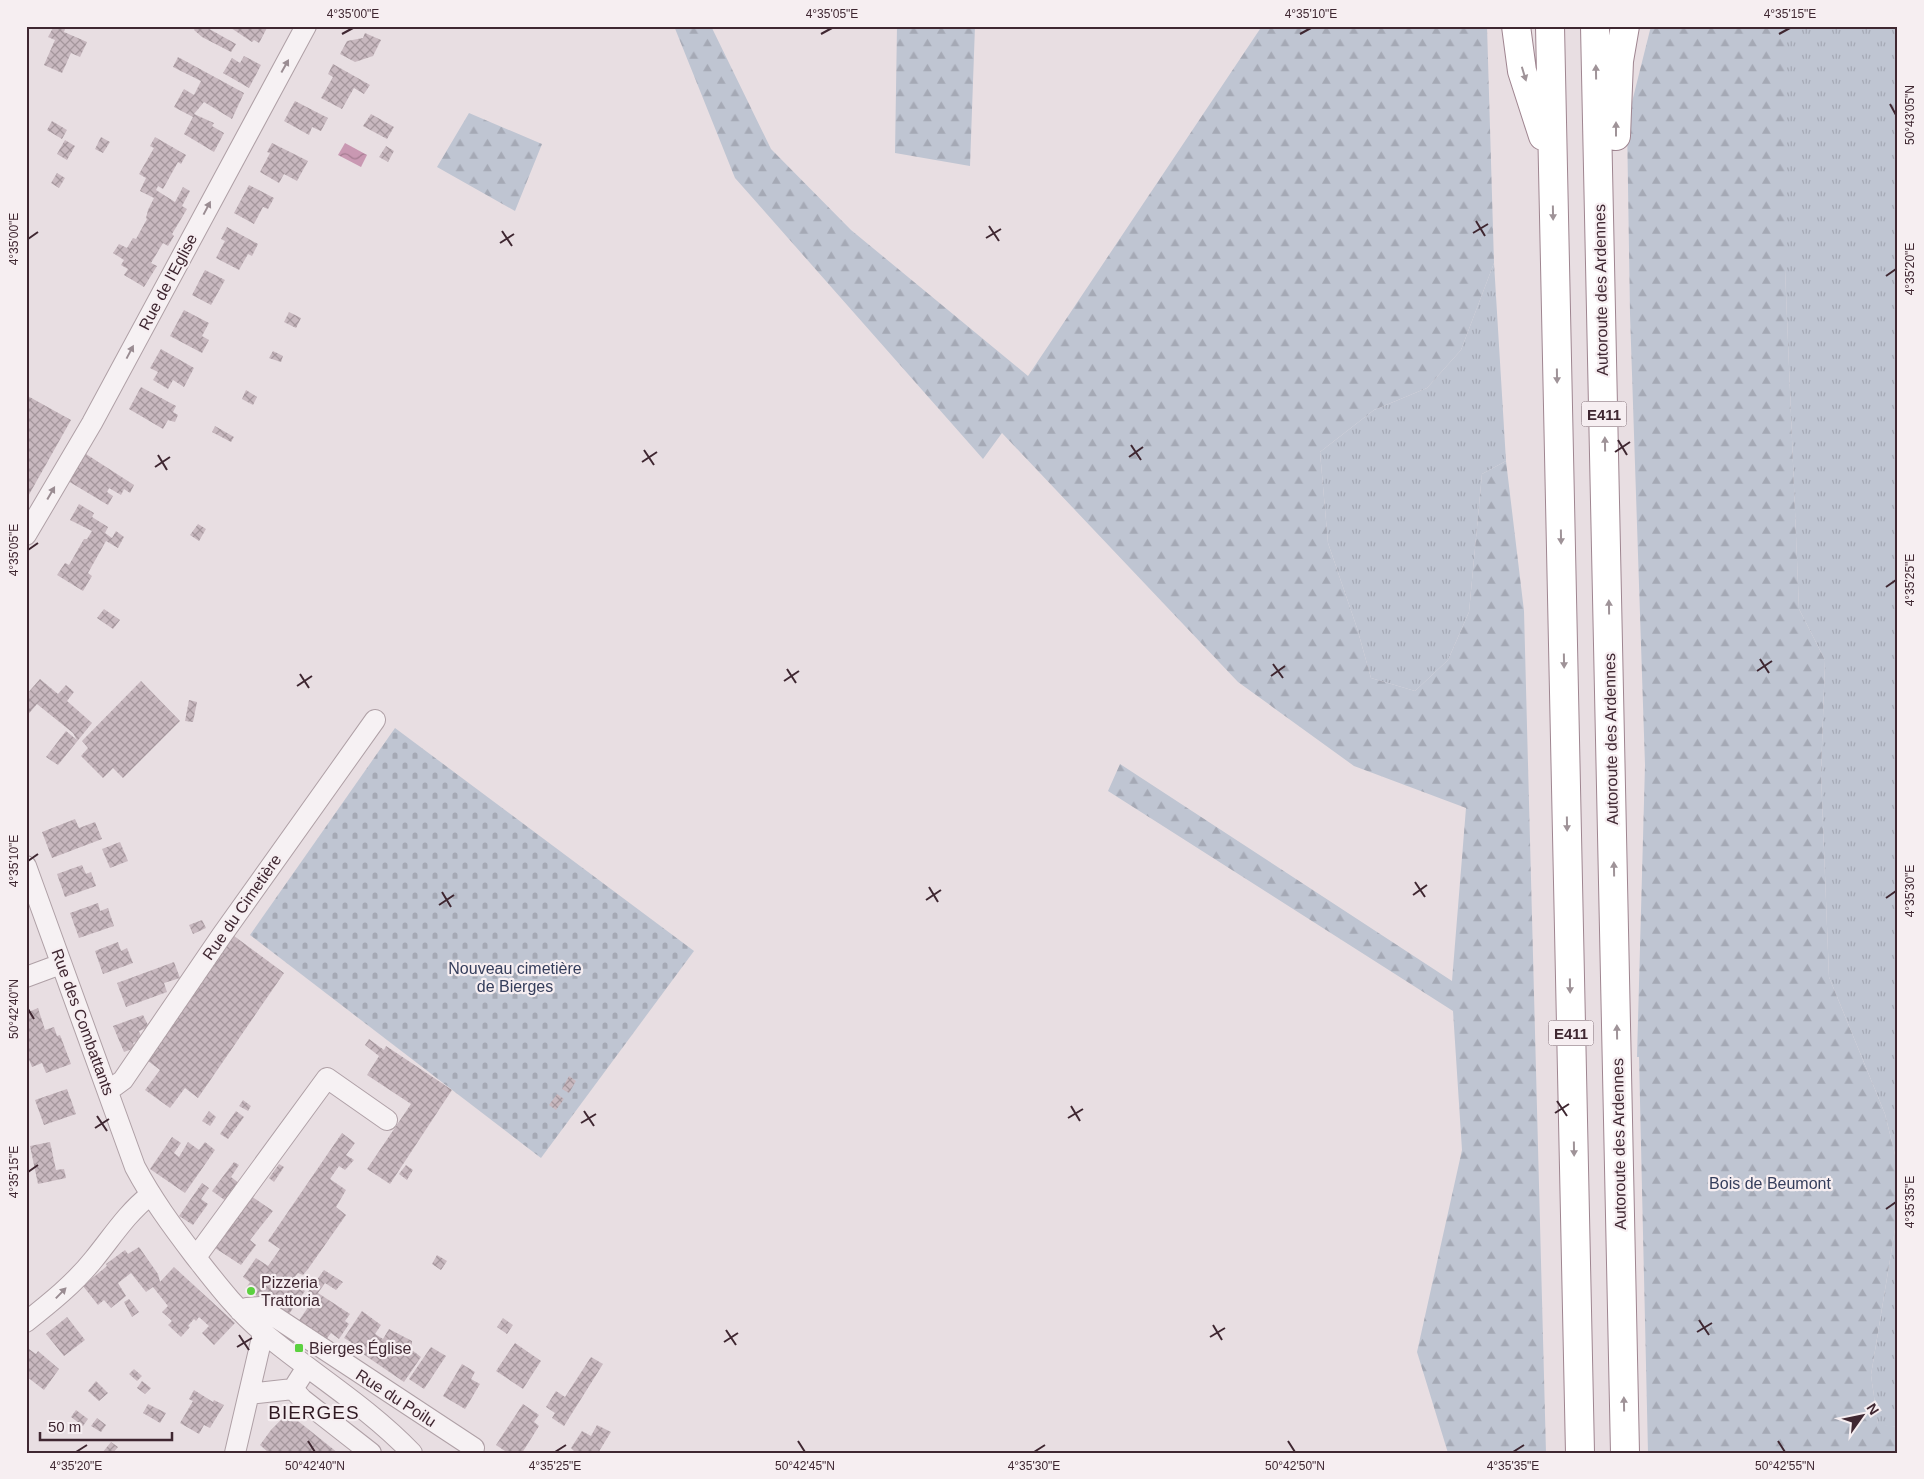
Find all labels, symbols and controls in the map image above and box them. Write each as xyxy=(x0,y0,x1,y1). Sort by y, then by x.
text: 4°35'00"E xyxy=(327,7,379,21)
text: 4°35'05"E xyxy=(806,7,858,21)
text: 4°35'10"E xyxy=(1285,7,1337,21)
text: 4°35'15"E xyxy=(1764,7,1816,21)
one-way arrow xyxy=(281,58,289,73)
one-way arrow xyxy=(1592,63,1600,79)
one-way arrow xyxy=(1520,67,1528,82)
text: 50°43'05"N xyxy=(1903,85,1917,145)
one-way arrow xyxy=(1612,120,1620,136)
one-way arrow xyxy=(203,201,211,216)
street label: Autoroute des Ardennes xyxy=(1591,204,1611,376)
one-way arrow xyxy=(1550,205,1558,221)
text: 4°35'00"E xyxy=(7,213,21,265)
street label: Rue de l'Eglise xyxy=(136,231,200,333)
text: 4°35'20"E xyxy=(1903,243,1917,295)
one-way arrow xyxy=(126,345,135,358)
one-way arrow xyxy=(1553,368,1561,384)
road number: E411 xyxy=(1582,402,1626,426)
one-way arrow xyxy=(1600,436,1608,452)
one-way arrow xyxy=(46,487,55,500)
text: 4°35'05"E xyxy=(7,524,21,576)
one-way arrow xyxy=(1557,529,1565,545)
text: 4°35'25"E xyxy=(1903,554,1917,606)
one-way arrow xyxy=(1604,598,1612,614)
street label: Autoroute des Ardennes xyxy=(1601,653,1621,825)
one-way arrow xyxy=(1560,654,1568,670)
one-way arrow xyxy=(1563,816,1571,832)
text: 4°35'10"E xyxy=(7,835,21,887)
street label: Rue du Cimetière xyxy=(199,851,285,963)
one-way arrow xyxy=(1610,861,1618,877)
text: 4°35'30"E xyxy=(1903,865,1917,917)
street label: Rue des Combattants xyxy=(49,946,117,1098)
park label: Nouveau cimetière de Bierges xyxy=(448,960,582,995)
text: 50°42'40"N xyxy=(7,979,21,1039)
one-way arrow xyxy=(1567,979,1575,995)
road number: E411 xyxy=(1548,1020,1594,1046)
one-way arrow xyxy=(1613,1023,1621,1039)
street label: Autoroute des Ardennes xyxy=(1609,1058,1629,1230)
one-way arrow xyxy=(1570,1141,1578,1157)
text: 4°35'15"E xyxy=(7,1146,21,1198)
park label: Bois de Beumont xyxy=(1709,1175,1831,1192)
text: 4°35'35"E xyxy=(1903,1176,1917,1228)
place label: Pizzeria Trattoria xyxy=(261,1274,320,1309)
marker: Pizzeria Trattoria xyxy=(245,1285,257,1297)
one-way arrow xyxy=(55,1288,67,1300)
place label: Bierges Église xyxy=(309,1339,411,1357)
marker: Bierges Église xyxy=(293,1342,305,1354)
street label: Rue du Poilu xyxy=(353,1366,439,1430)
north arrow xyxy=(1836,1392,1886,1442)
one-way arrow xyxy=(1620,1396,1628,1412)
text: N xyxy=(1863,1400,1882,1418)
district label: BIERGES xyxy=(268,1402,360,1423)
scale bar xyxy=(40,1409,172,1441)
text: 50 m xyxy=(48,1418,81,1435)
text: 4°35'20"E xyxy=(50,1459,102,1473)
text: 50°42'40"N xyxy=(285,1459,345,1473)
text: 4°35'25"E xyxy=(529,1459,581,1473)
text: 50°42'45"N xyxy=(775,1459,835,1473)
text: 4°35'30"E xyxy=(1008,1459,1060,1473)
text: 50°42'50"N xyxy=(1265,1459,1325,1473)
text: 4°35'35"E xyxy=(1487,1459,1539,1473)
text: 50°42'55"N xyxy=(1755,1459,1815,1473)

